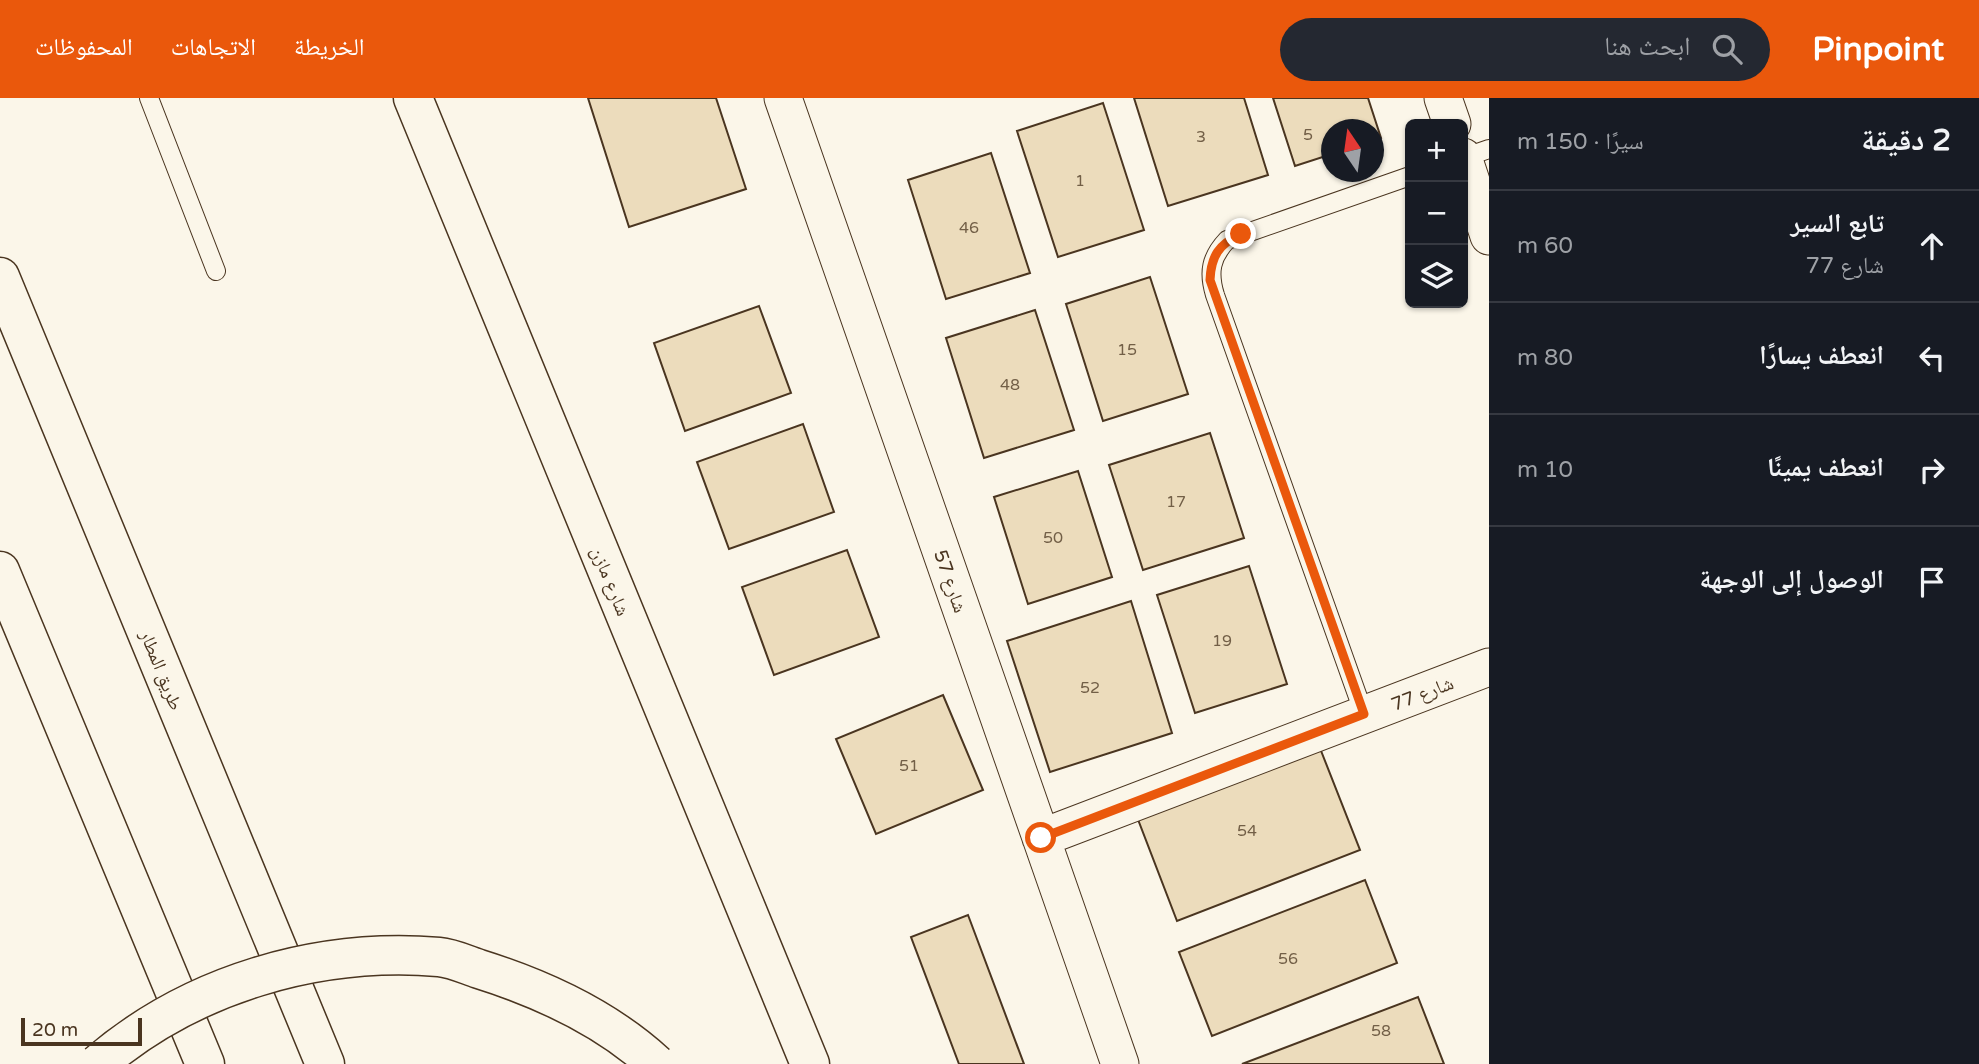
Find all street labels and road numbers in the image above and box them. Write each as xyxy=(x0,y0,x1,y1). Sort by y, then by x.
street label: شارع مازن xyxy=(586,543,634,619)
street label: شارع 57 xyxy=(929,547,971,616)
street label: طريق المطار xyxy=(135,626,187,714)
street label: شارع 77 xyxy=(1388,672,1457,716)

